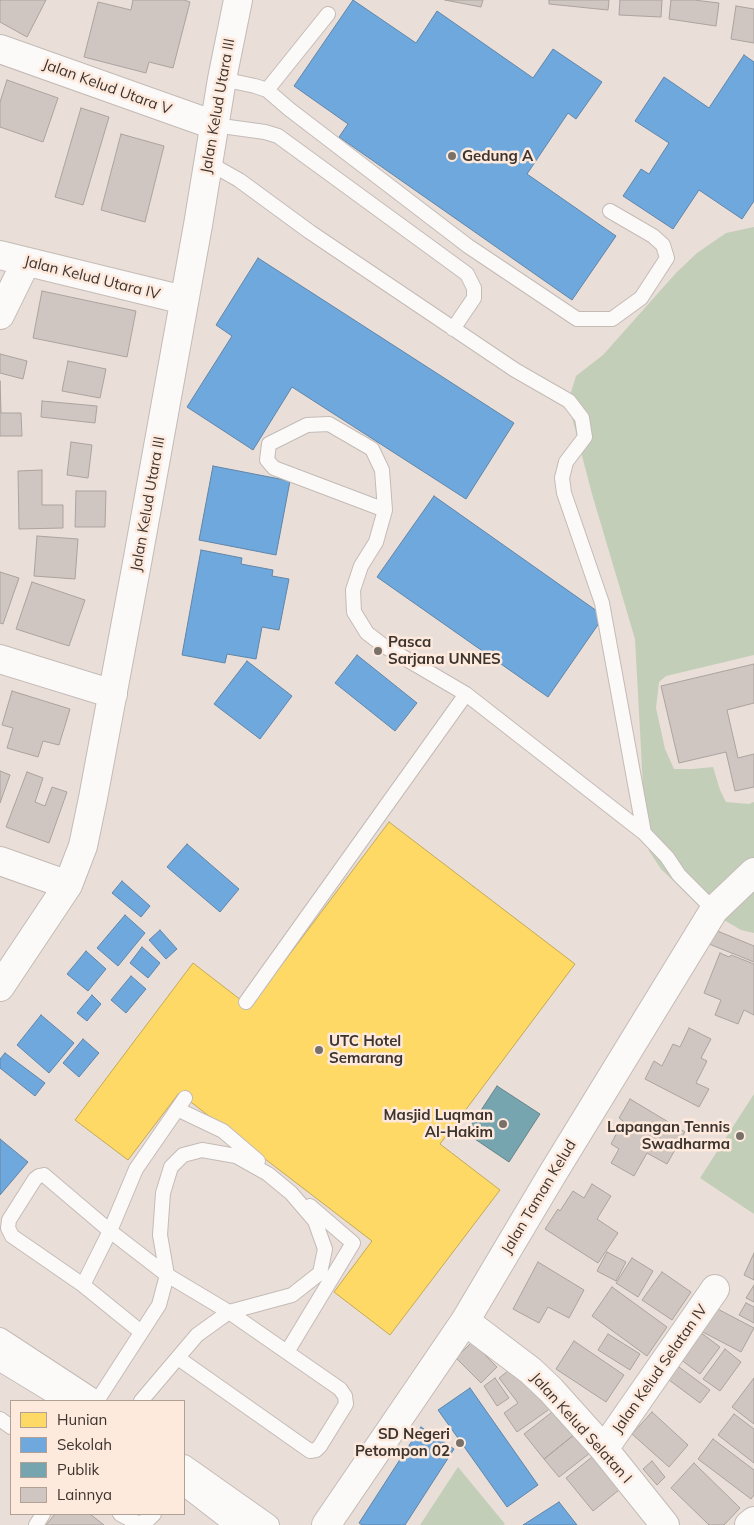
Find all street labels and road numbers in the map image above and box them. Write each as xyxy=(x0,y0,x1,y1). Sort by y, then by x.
street label: Jalan Kelud Utara III xyxy=(197,37,239,175)
street label: Jalan Kelud Utara V xyxy=(40,55,174,119)
street label: Jalan Kelud Utara IV xyxy=(22,252,162,304)
street label: Jalan Kelud Utara III xyxy=(127,435,169,573)
street label: Jalan Taman Kelud xyxy=(498,1137,580,1257)
street label: Jalan Kelud Selatan IV xyxy=(609,1301,711,1437)
street label: Jalan Kelud Selatan I xyxy=(527,1369,635,1487)

